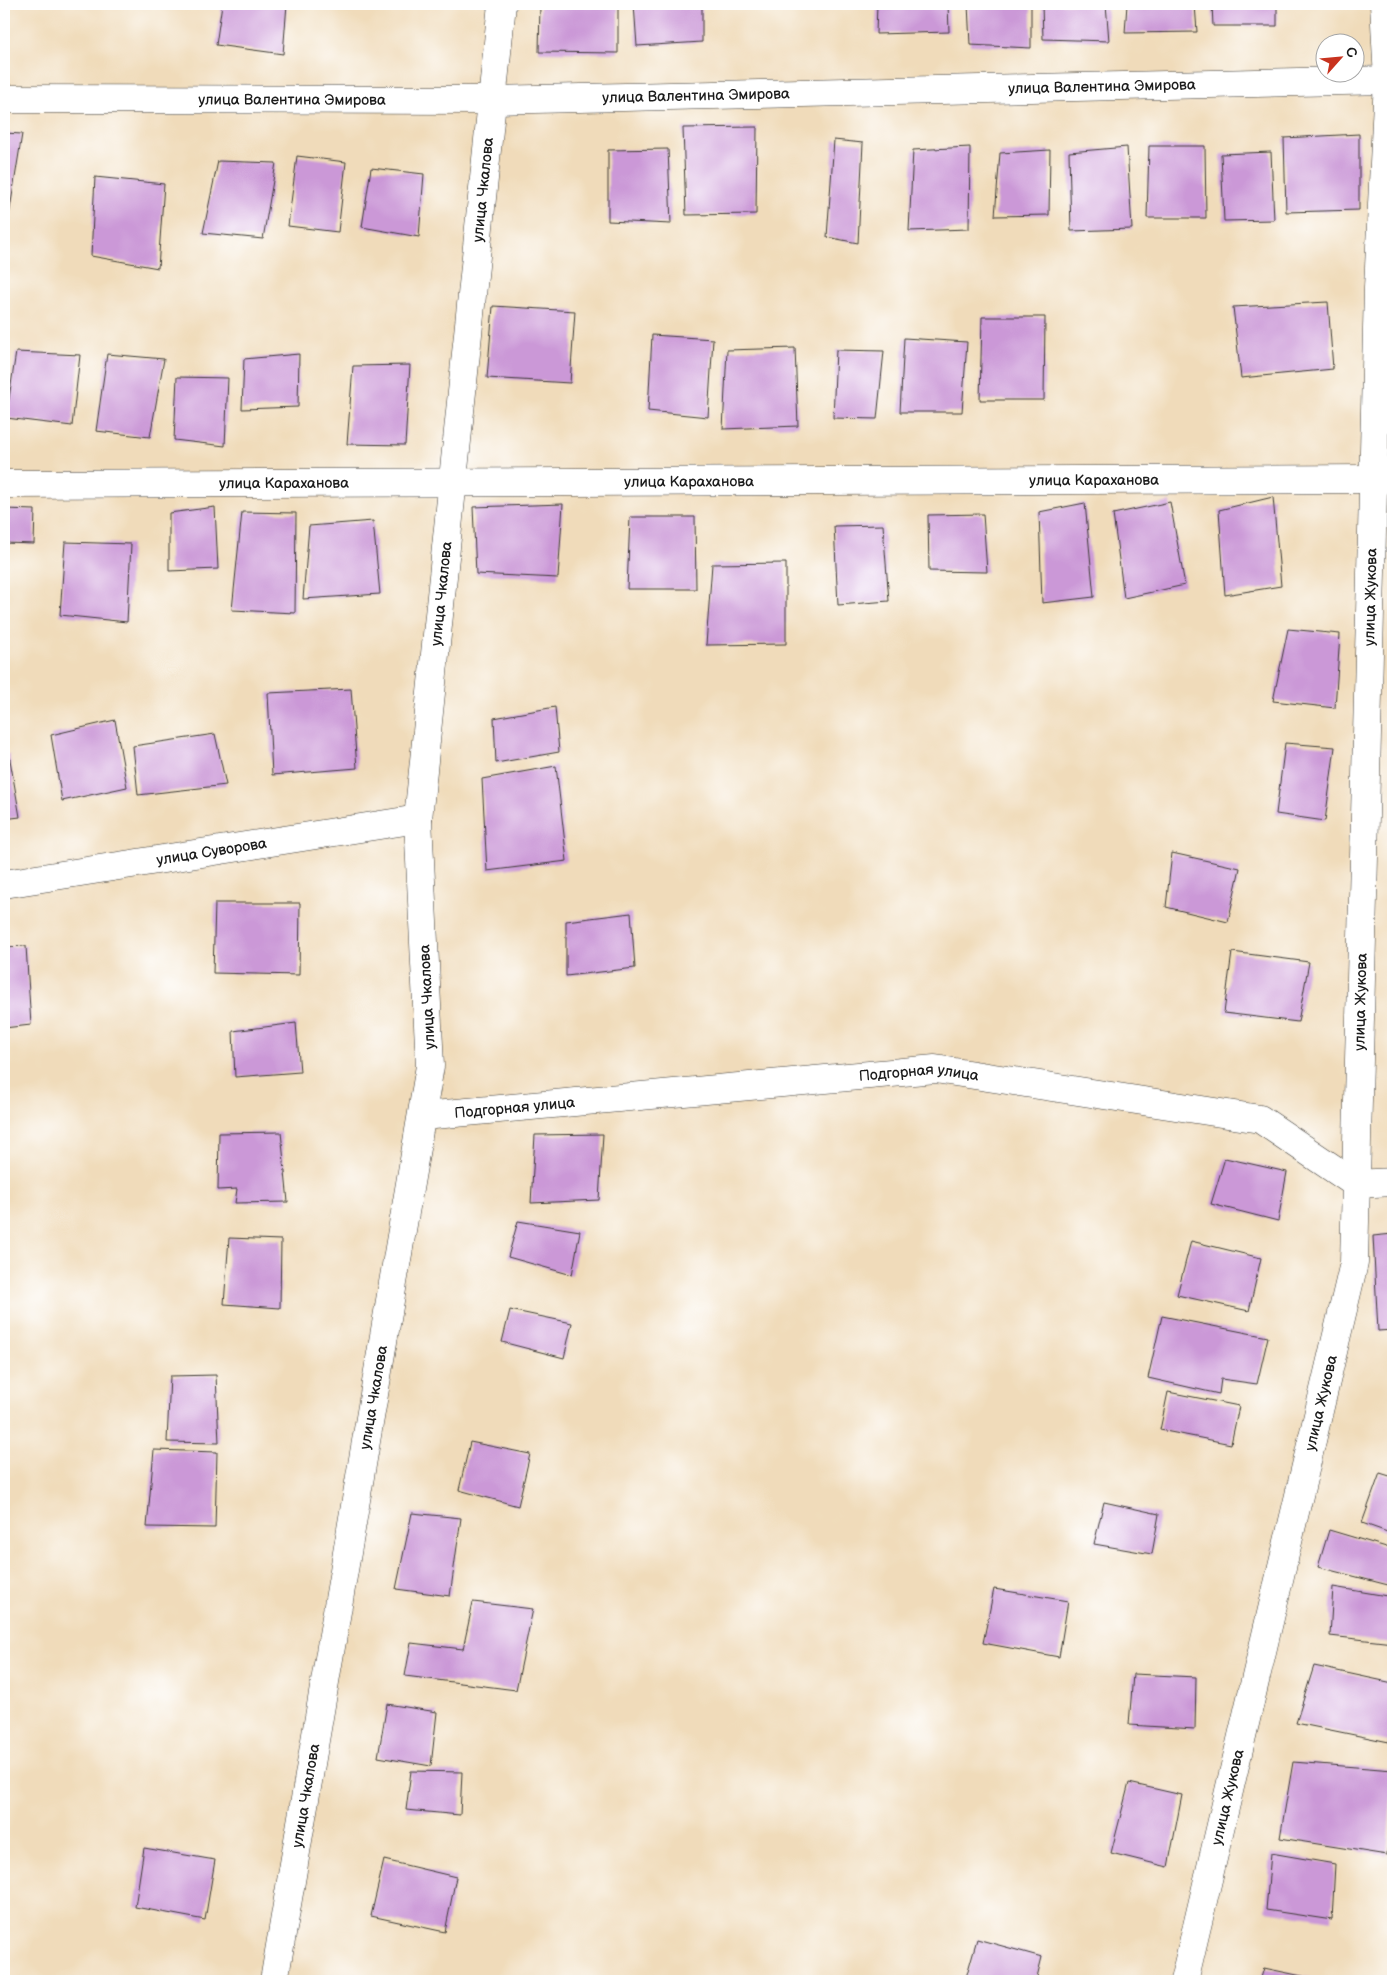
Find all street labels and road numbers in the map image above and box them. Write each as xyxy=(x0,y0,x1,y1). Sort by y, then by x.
street label: улица Валентина Эмирова xyxy=(1008,75,1196,98)
street label: улица Валентина Эмирова xyxy=(602,84,790,108)
street label: улица Валентина Эмирова xyxy=(198,90,386,110)
street label: улица Чкалова xyxy=(468,136,498,243)
street label: улица Караханова xyxy=(1029,471,1159,490)
street label: улица Караханова xyxy=(624,472,754,492)
street label: улица Караханова xyxy=(219,474,349,493)
street label: улица Чкалова xyxy=(427,540,457,647)
street label: улица Жукова xyxy=(1360,548,1382,646)
street label: улица Суворова xyxy=(155,834,268,870)
street label: улица Чкалова xyxy=(415,944,440,1050)
street label: улица Жукова xyxy=(1350,953,1372,1051)
street label: Подгорная улица xyxy=(858,1060,980,1086)
street label: Подгорная улица xyxy=(454,1093,576,1123)
street label: улица Чкалова xyxy=(356,1344,392,1451)
street label: улица Жукова xyxy=(1301,1353,1342,1453)
street label: улица Чкалова xyxy=(288,1742,324,1849)
street label: улица Жукова xyxy=(1207,1747,1249,1847)

